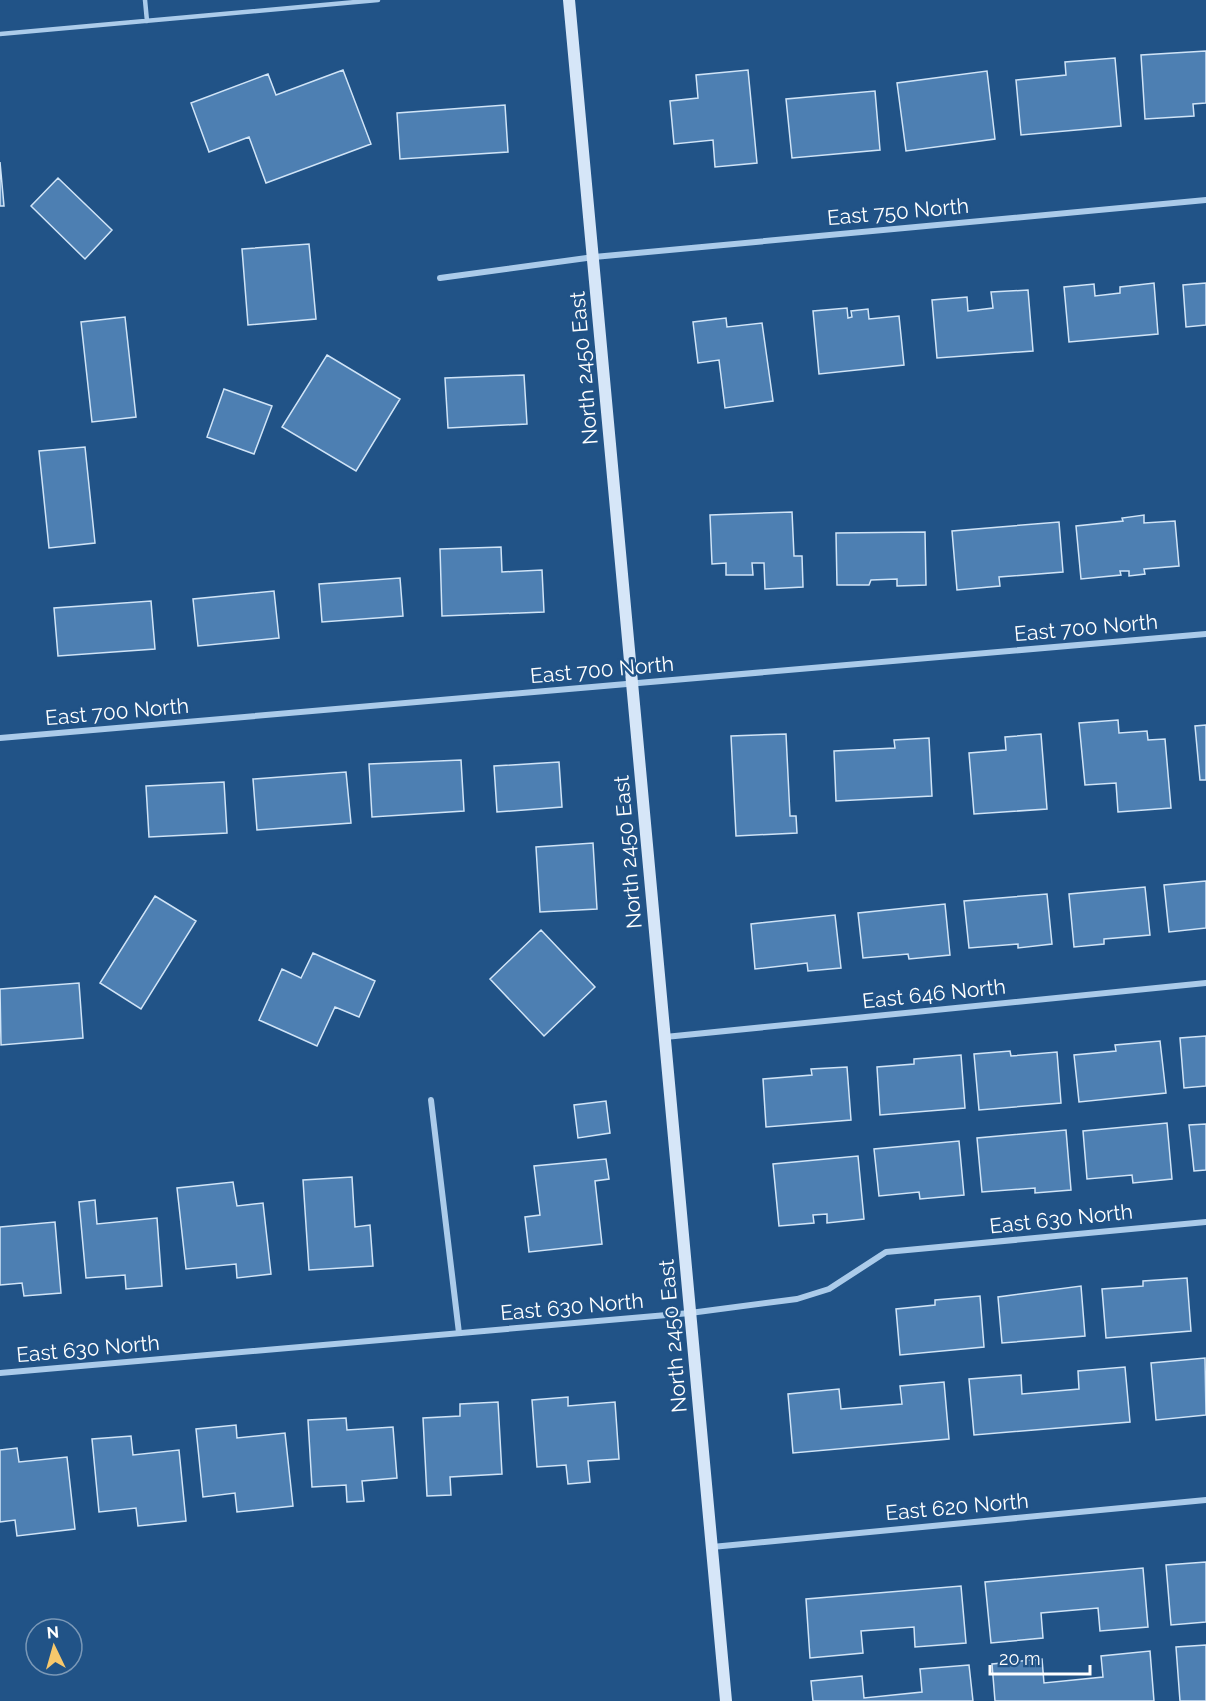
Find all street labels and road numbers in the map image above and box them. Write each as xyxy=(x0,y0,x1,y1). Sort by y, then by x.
street label: East 750 North xyxy=(826,193,970,230)
street label: North 2450 East xyxy=(564,290,603,446)
street label: East 700 North xyxy=(1013,609,1159,646)
street label: East 700 North xyxy=(529,651,675,688)
street label: East 700 North xyxy=(44,693,190,730)
street label: North 2450 East xyxy=(608,774,647,930)
street label: East 646 North xyxy=(861,974,1007,1013)
street label: East 630 North xyxy=(988,1199,1134,1238)
street label: North 2450 East xyxy=(653,1258,692,1414)
street label: East 630 North xyxy=(499,1288,645,1325)
street label: East 630 North xyxy=(15,1330,161,1367)
street label: East 620 North xyxy=(884,1488,1030,1525)

